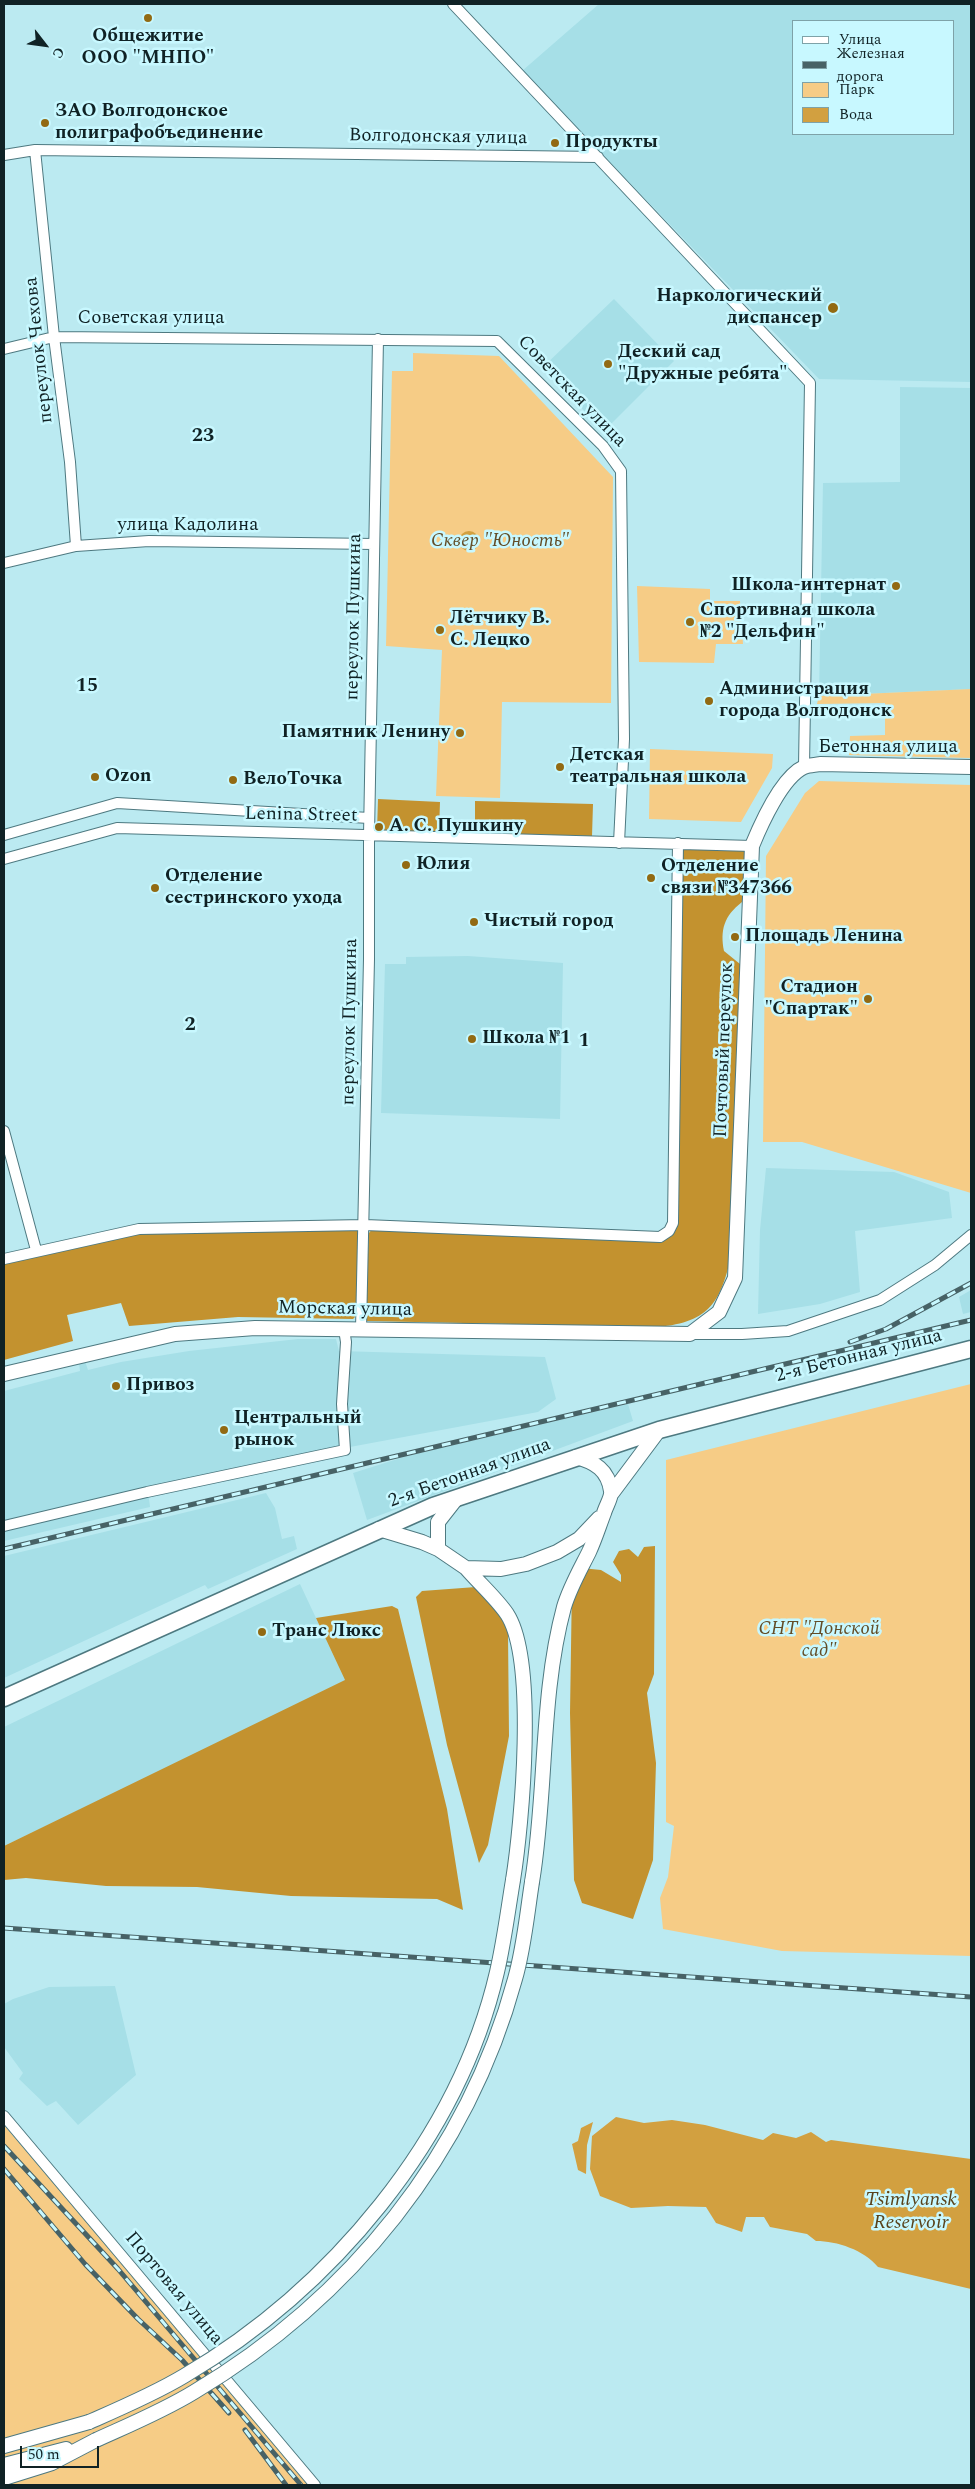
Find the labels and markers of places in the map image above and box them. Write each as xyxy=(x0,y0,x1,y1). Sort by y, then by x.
marker: Общежитие ООО "МНПО" xyxy=(142,12,154,24)
place label: Общежитие ООО "МНПО" xyxy=(82,26,214,70)
place label: ЗАО Волгодонское полиграфобъединение xyxy=(55,101,263,145)
marker: ЗАО Волгодонское полиграфобъединение xyxy=(39,117,51,129)
place label: Продукты xyxy=(565,132,658,154)
marker: Продукты xyxy=(549,137,561,149)
place label: Наркологический диспансер xyxy=(656,286,822,330)
marker: Наркологический диспансер xyxy=(826,301,840,315)
place label: Деский сад "Дружные ребята" xyxy=(618,342,788,386)
marker: Деский сад "Дружные ребята" xyxy=(602,358,614,370)
place label: Школа-интернат xyxy=(731,575,886,597)
marker: Школа-интернат xyxy=(890,580,902,592)
place label: Спортивная школа №2 "Дельфин" xyxy=(700,600,875,644)
place label: Лётчику В. С. Лецко xyxy=(450,608,550,652)
marker: Спортивная школа №2 "Дельфин" xyxy=(684,616,696,628)
marker: Лётчику В. С. Лецко xyxy=(434,624,446,636)
place label: Администрация города Волгодонск xyxy=(719,679,892,723)
marker: Администрация города Волгодонск xyxy=(703,695,715,707)
place label: Памятник Ленину xyxy=(281,722,450,744)
marker: Памятник Ленину xyxy=(454,727,466,739)
place label: Детская театральная школа xyxy=(570,745,746,789)
marker: Детская театральная школа xyxy=(554,761,566,773)
place label: Ozon xyxy=(105,766,152,788)
place label: ВелоТочка xyxy=(243,769,342,791)
marker: Ozon xyxy=(89,771,101,783)
marker: ВелоТочка xyxy=(227,774,239,786)
place label: А. С. Пушкину xyxy=(389,816,523,838)
marker: А. С. Пушкину xyxy=(373,821,385,833)
place label: Юлия xyxy=(416,854,470,876)
place label: Отделение связи №347366 xyxy=(661,856,792,900)
marker: Юлия xyxy=(400,859,412,871)
place label: Отделение сестринского ухода xyxy=(165,866,342,910)
marker: Отделение связи №347366 xyxy=(645,872,657,884)
marker: Отделение сестринского ухода xyxy=(149,882,161,894)
place label: Чистый город xyxy=(484,911,613,933)
marker: Чистый город xyxy=(468,916,480,928)
place label: Площадь Ленина xyxy=(745,926,903,948)
marker: Площадь Ленина xyxy=(729,931,741,943)
place label: Стадион "Спартак" xyxy=(764,977,858,1021)
marker: Стадион "Спартак" xyxy=(862,993,874,1005)
place label: Школа №1 xyxy=(482,1028,571,1050)
marker: Школа №1 xyxy=(466,1033,478,1045)
place label: Привоз xyxy=(126,1375,194,1397)
marker: Привоз xyxy=(110,1380,122,1392)
place label: Центральный рынок xyxy=(234,1408,362,1452)
marker: Центральный рынок xyxy=(218,1424,230,1436)
place label: Транс Люкс xyxy=(272,1621,381,1643)
marker: Транс Люкс xyxy=(256,1626,268,1638)

